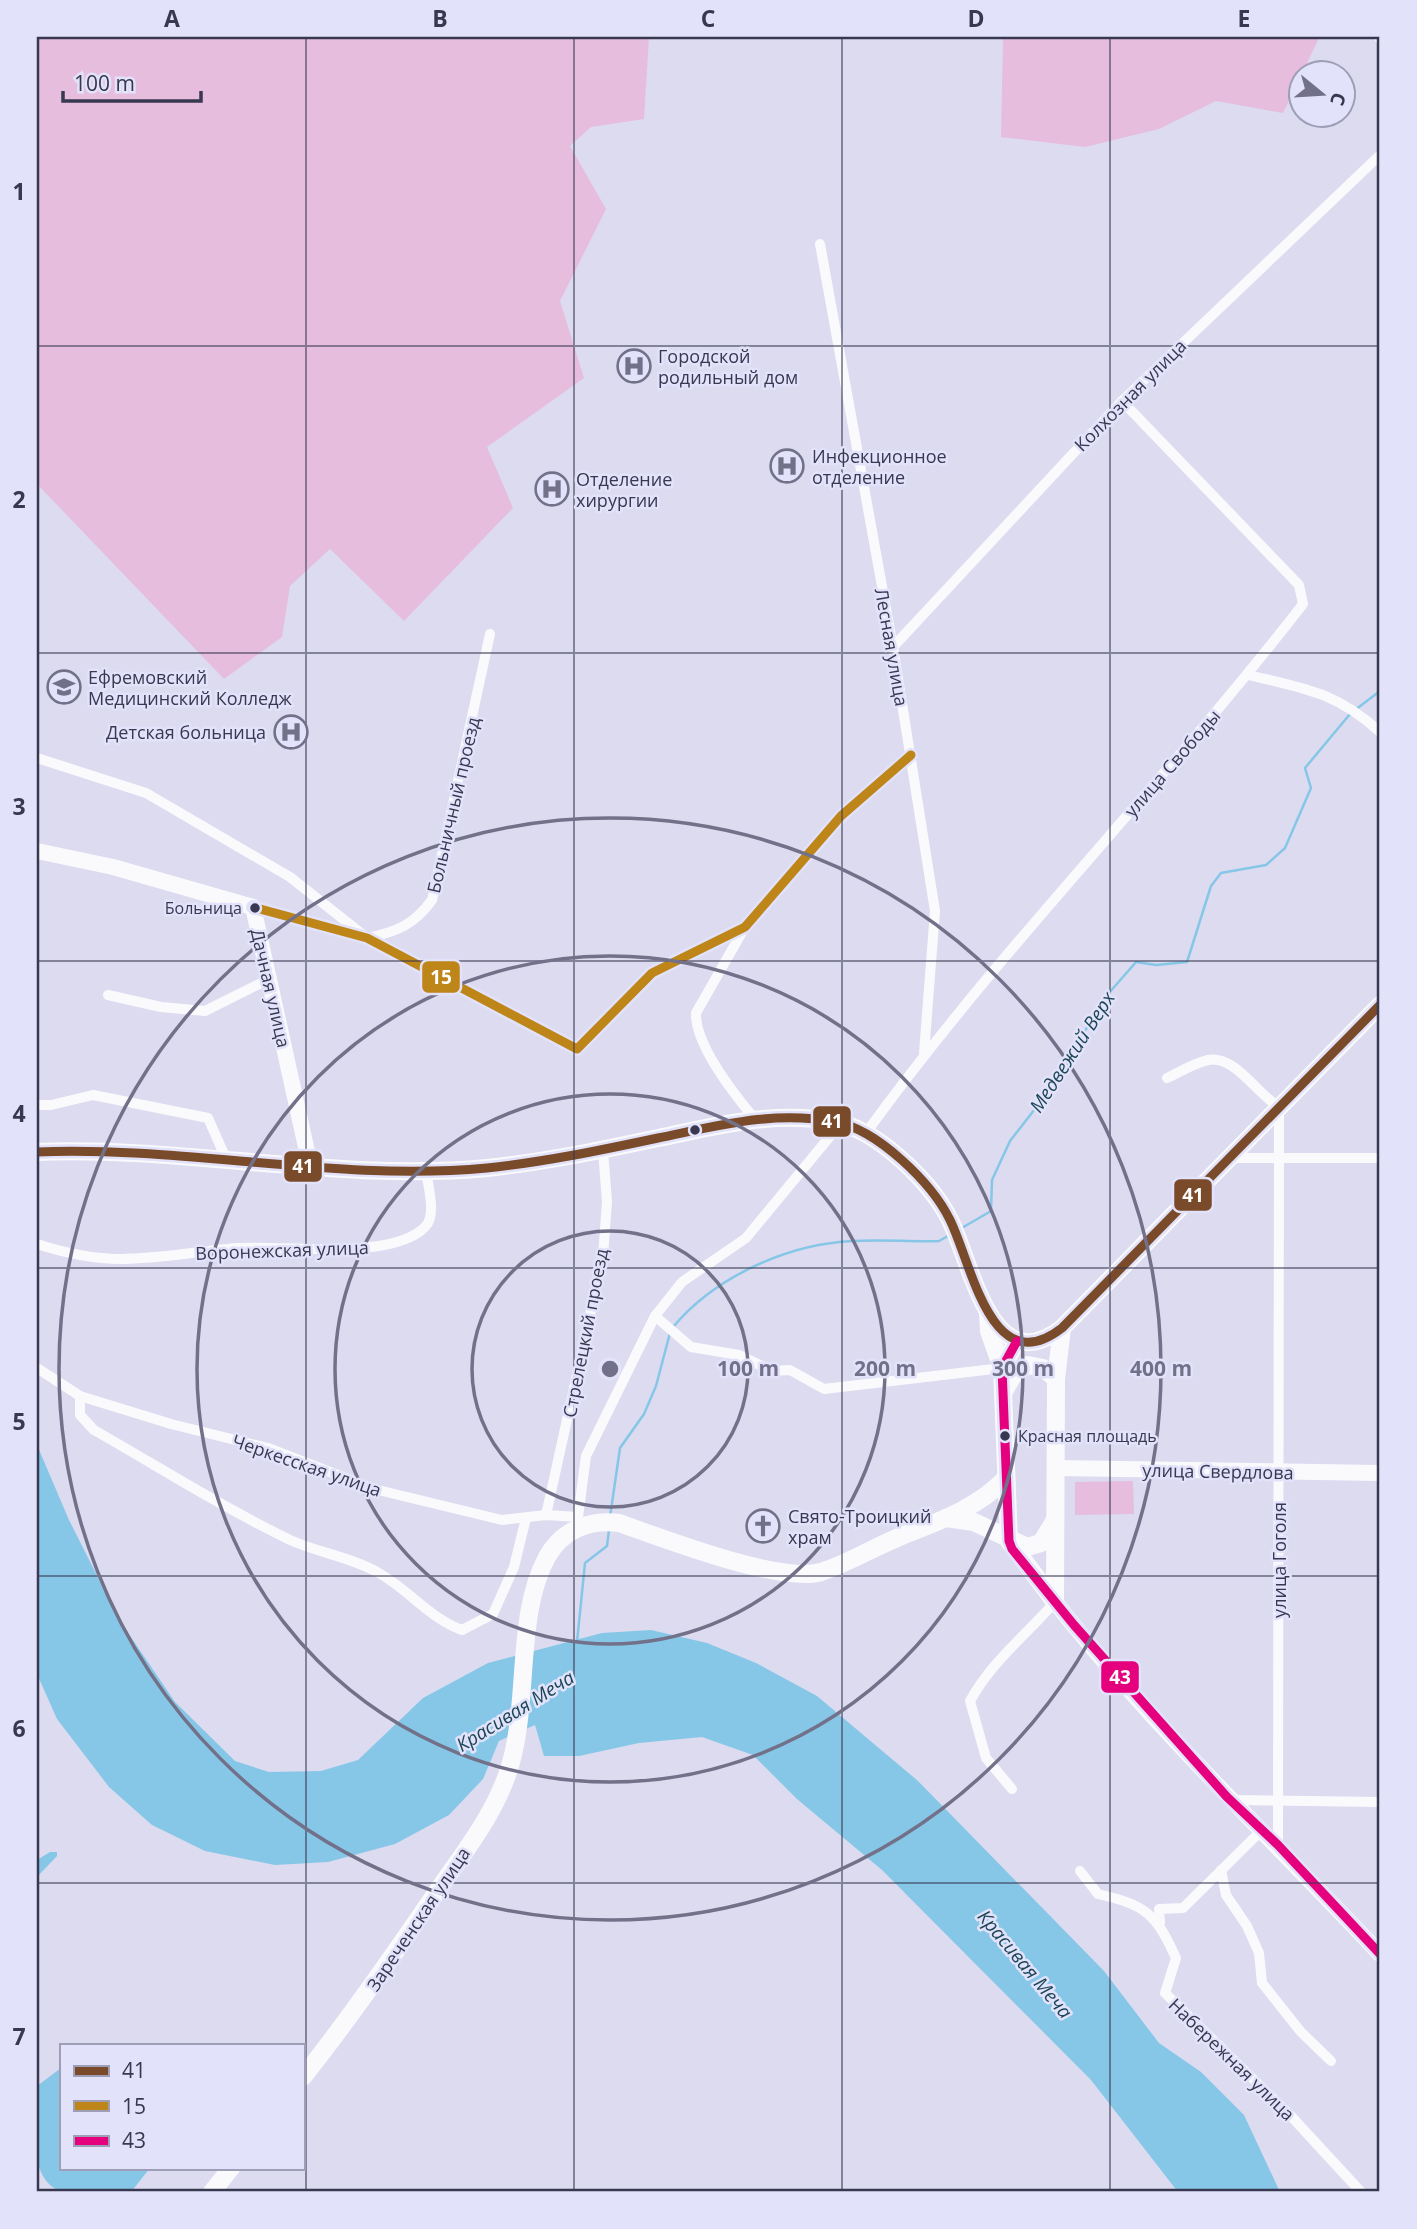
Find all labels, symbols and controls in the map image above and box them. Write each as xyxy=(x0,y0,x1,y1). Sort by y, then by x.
text: A xyxy=(164,2,180,34)
text: B xyxy=(432,2,448,34)
text: C xyxy=(701,2,715,34)
text: D xyxy=(967,2,985,34)
text: E xyxy=(1238,2,1250,34)
scale bar xyxy=(63,60,201,104)
north arrow xyxy=(1288,60,1358,130)
text: 100 m xyxy=(74,69,135,97)
text: С xyxy=(1324,89,1352,109)
text: 1 xyxy=(12,175,26,207)
street label: Колхозная улица xyxy=(1069,334,1191,456)
place label: Городской родильный дом xyxy=(658,344,798,389)
hospital icon: Городской родильный дом xyxy=(615,347,653,385)
place label: Инфекционное отделение xyxy=(812,444,947,489)
hospital icon: Инфекционное отделение xyxy=(768,447,806,485)
place label: Отделение хирургии xyxy=(576,467,672,512)
hospital icon: Отделение хирургии xyxy=(533,470,571,508)
text: 2 xyxy=(12,483,26,515)
street label: Лесная улица xyxy=(870,586,914,708)
place label: Ефремовский Медицинский Колледж xyxy=(88,665,293,710)
school or university icon: Ефремовский Медицинский Колледж xyxy=(45,668,83,706)
street label: улица Свободы xyxy=(1119,704,1225,822)
hospital icon: Детская больница xyxy=(272,713,310,751)
street label: Больничный проезд xyxy=(421,715,485,895)
place label: Детская больница xyxy=(106,720,266,744)
text: 3 xyxy=(12,790,26,822)
place label: Больница xyxy=(165,897,242,919)
marker: Больница xyxy=(248,901,262,915)
street label: Дачная улица xyxy=(246,926,296,1050)
line badge: 15 xyxy=(421,960,461,994)
text: 15 xyxy=(430,964,452,990)
water label: Медвежий Верх xyxy=(1023,986,1121,1117)
text: 4 xyxy=(12,1097,26,1129)
line badge: 41 xyxy=(812,1105,852,1138)
text: 41 xyxy=(821,1108,843,1134)
unlabelled marker xyxy=(688,1123,702,1137)
line badge: 41 xyxy=(283,1150,323,1183)
text: 41 xyxy=(292,1153,314,1179)
line badge: 41 xyxy=(1173,1178,1213,1212)
text: 41 xyxy=(1182,1182,1204,1208)
street label: Воронежская улица xyxy=(195,1235,369,1265)
street label: Стрелецкий проезд xyxy=(557,1246,613,1420)
text: 100 m xyxy=(717,1354,779,1382)
text: 200 m xyxy=(854,1354,916,1382)
text: 300 m xyxy=(992,1354,1054,1382)
text: 400 m xyxy=(1130,1354,1192,1382)
centre of rings xyxy=(598,1357,622,1381)
text: 5 xyxy=(12,1405,26,1437)
place label: Красная площадь xyxy=(1018,1425,1157,1447)
street label: Черкесская улица xyxy=(229,1428,385,1502)
marker: Красная площадь xyxy=(998,1429,1012,1443)
street label: улица Свердлова xyxy=(1142,1458,1294,1484)
street label: улица Гоголя xyxy=(1267,1502,1291,1618)
place label: Свято-Троицкий храм xyxy=(788,1504,931,1549)
church icon: Свято-Троицкий храм xyxy=(744,1507,782,1545)
line badge: 43 xyxy=(1100,1660,1140,1694)
water label: Красивая Меча xyxy=(451,1664,579,1758)
text: 43 xyxy=(1109,1664,1131,1690)
text: 6 xyxy=(12,1712,26,1744)
street label: Зареченская улица xyxy=(361,1842,475,1996)
water label: Красивая Меча xyxy=(972,1904,1078,2024)
street label: Набережная улица xyxy=(1164,1993,1300,2125)
text: 7 xyxy=(12,2020,26,2052)
legend xyxy=(60,2044,304,2170)
text: 41 xyxy=(122,2056,146,2084)
text: 15 xyxy=(122,2092,146,2120)
text: 43 xyxy=(122,2126,146,2154)

